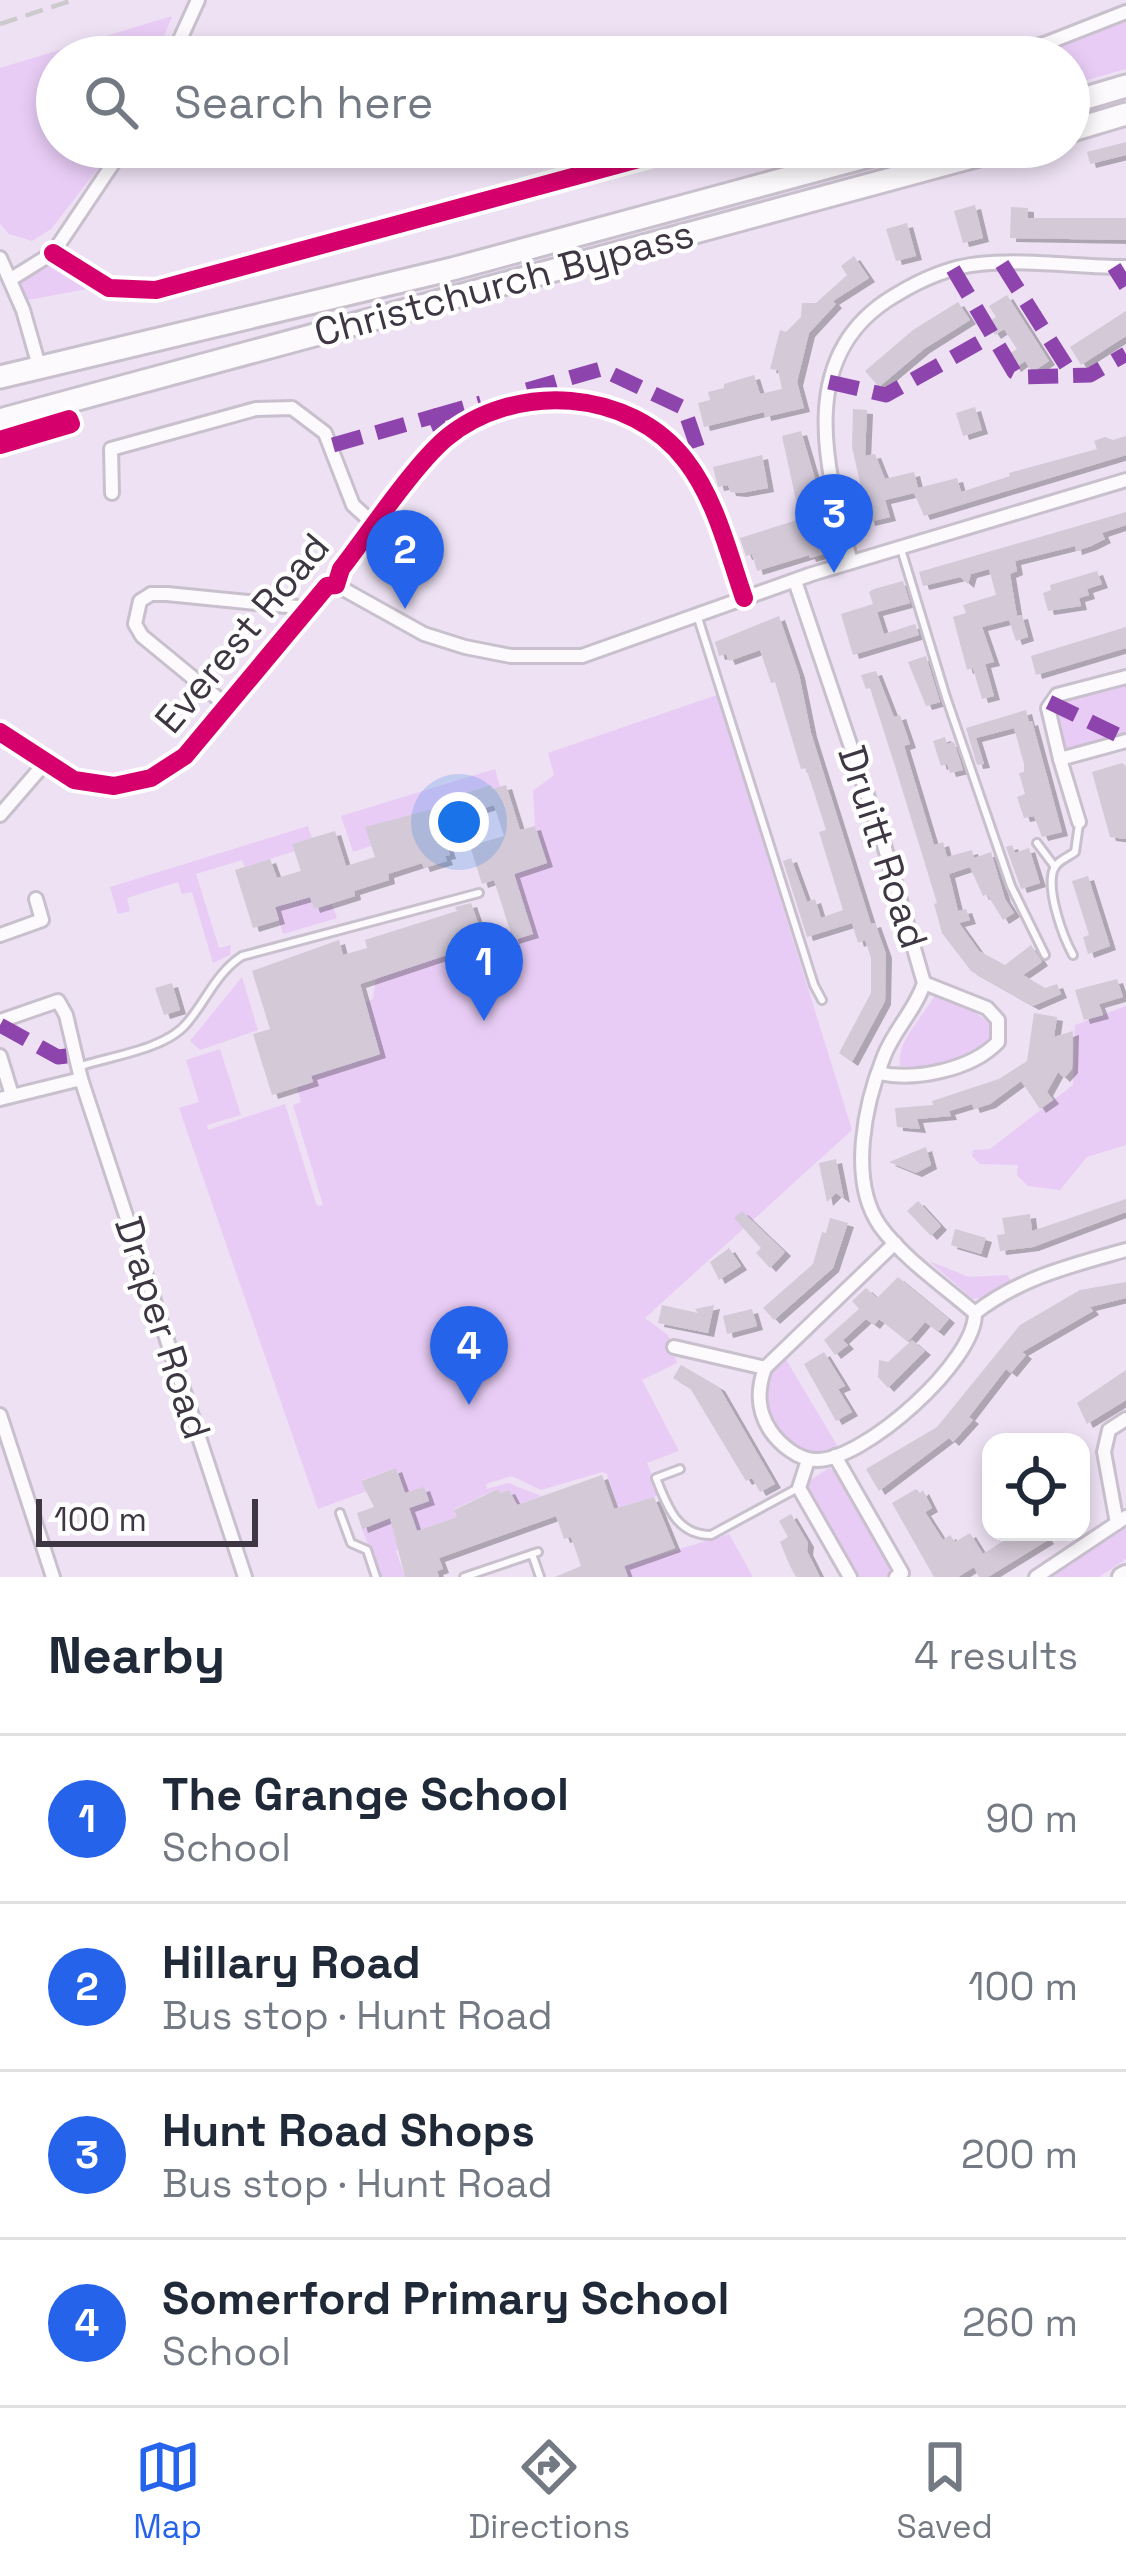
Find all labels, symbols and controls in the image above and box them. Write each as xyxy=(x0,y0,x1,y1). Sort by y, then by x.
search box xyxy=(36,36,1090,168)
icon: search xyxy=(78,69,144,135)
text: Search here xyxy=(174,74,433,131)
street label: Christchurch Bypass xyxy=(309,209,699,357)
pin: 3 xyxy=(795,474,873,573)
pin: 2 xyxy=(366,510,444,609)
street label: Everest Road xyxy=(144,523,340,743)
street label: Druitt Road xyxy=(827,739,939,955)
your location xyxy=(429,792,489,852)
pin: 1 xyxy=(445,922,523,1021)
street label: Draper Road xyxy=(104,1211,222,1445)
pin: 4 xyxy=(430,1306,508,1405)
map controls xyxy=(982,1433,1090,1541)
button: locate xyxy=(982,1433,1090,1541)
scale bar xyxy=(36,1493,258,1546)
text: 100 m xyxy=(54,1499,147,1541)
text: Nearby xyxy=(48,1623,225,1688)
text: 4 results xyxy=(914,1631,1078,1680)
text: The Grange School xyxy=(162,1766,569,1823)
text: 1 xyxy=(78,1794,96,1843)
text: 90 m xyxy=(986,1794,1078,1843)
text: School xyxy=(162,1823,291,1872)
text: Hillary Road xyxy=(162,1934,421,1991)
text: 2 xyxy=(75,1962,99,2011)
text: 100 m xyxy=(968,1962,1078,2011)
text: Bus stop · Hunt Road xyxy=(162,1991,553,2040)
text: Hunt Road Shops xyxy=(162,2102,535,2159)
text: 3 xyxy=(75,2130,99,2179)
text: 200 m xyxy=(961,2130,1078,2179)
text: Bus stop · Hunt Road xyxy=(162,2159,553,2208)
text: Somerford Primary School xyxy=(162,2270,729,2327)
text: 4 xyxy=(75,2298,99,2347)
text: 260 m xyxy=(962,2298,1078,2347)
text: School xyxy=(162,2327,291,2376)
tab: Map xyxy=(133,2434,202,2548)
tab: Directions xyxy=(468,2434,630,2548)
tab: Saved xyxy=(897,2434,993,2548)

